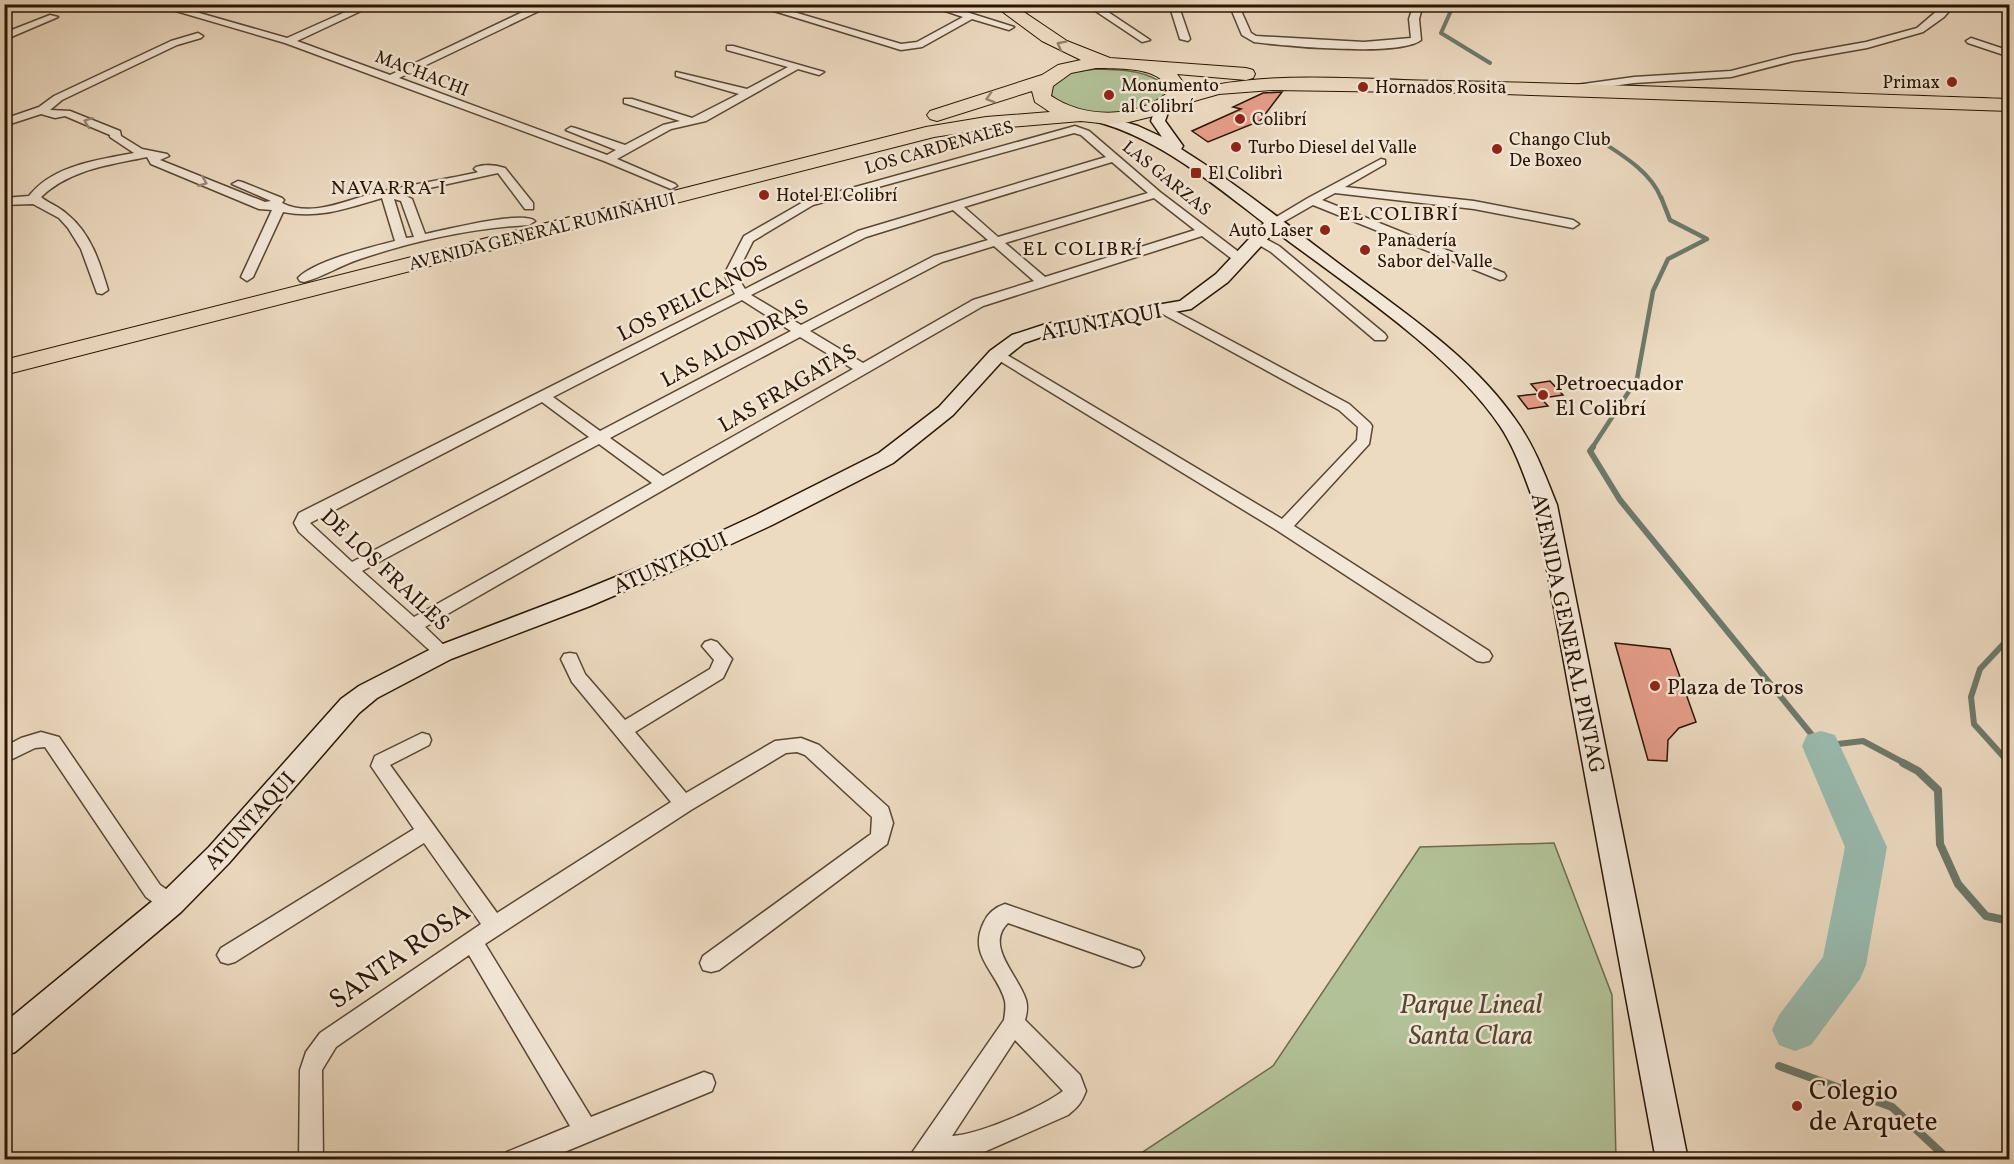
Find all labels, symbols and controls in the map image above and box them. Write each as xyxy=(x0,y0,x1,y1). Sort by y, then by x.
one-way arrow xyxy=(1056,41,1067,53)
street label: MACHACHI xyxy=(371,45,472,104)
place label: Primax xyxy=(1882,71,1940,96)
place label: Monumento al Colibrí xyxy=(1121,74,1219,120)
marker: Primax xyxy=(1945,75,1959,89)
place label: Hornados Rosita xyxy=(1375,76,1506,101)
marker: Hornados Rosita xyxy=(1356,80,1370,94)
marker: Monumento al Colibrí xyxy=(1102,88,1116,102)
one-way arrow xyxy=(985,91,996,103)
place label: Colibrí xyxy=(1252,108,1307,133)
marker: Colibrí xyxy=(1233,112,1247,126)
street label: LOS CARDENALES xyxy=(862,115,1017,182)
one-way arrow xyxy=(83,117,94,129)
place label: Chango Club De Boxeo xyxy=(1509,128,1611,174)
street label: LAS GARZAS xyxy=(1116,136,1216,223)
place label: Turbo Diesel del Valle xyxy=(1248,136,1417,161)
marker: Turbo Diesel del Valle xyxy=(1229,140,1243,154)
marker: Chango Club De Boxeo xyxy=(1490,142,1504,156)
place label: El Colibrì xyxy=(1208,162,1283,187)
marker: El Colibrì xyxy=(1189,166,1203,180)
one-way arrow xyxy=(197,175,208,187)
district label: NAVARRA I xyxy=(331,175,447,203)
place label: Hotel El Colibrí xyxy=(776,184,898,209)
street label: AVENIDA GENERAL RUMIÑAHUI xyxy=(406,187,678,278)
marker: Hotel El Colibrí xyxy=(757,188,771,202)
district label: EL COLIBRÍ xyxy=(1339,201,1460,229)
place label: Auto Laser xyxy=(1228,219,1313,244)
marker: Auto Laser xyxy=(1318,223,1332,237)
place label: Panadería Sabor del Valle xyxy=(1377,229,1493,275)
district label: EL COLIBRÍ xyxy=(1023,236,1144,264)
marker: Panadería Sabor del Valle xyxy=(1358,243,1372,257)
street label: LOS PELICANOS xyxy=(613,248,774,350)
street label: LAS ALONDRAS xyxy=(656,292,815,396)
street label: ATUNTAQUI xyxy=(1038,296,1165,350)
street label: LAS FRAGATAS xyxy=(713,337,863,441)
place label: Petroecuador El Colibrí xyxy=(1555,369,1683,425)
marker: Petroecuador El Colibrí xyxy=(1536,388,1550,402)
street label: AVENIDA GENERAL PINTAG xyxy=(1522,491,1611,776)
street label: DE LOS FRAILES xyxy=(313,503,456,639)
street label: ATUNTAQUI xyxy=(608,525,734,603)
place label: Plaza de Toros xyxy=(1667,673,1804,704)
marker: Plaza de Toros xyxy=(1648,679,1662,693)
street label: ATUNTAQUI xyxy=(198,766,304,878)
street label: SANTA ROSA xyxy=(322,894,478,1019)
park label: Parque Lineal Santa Clara xyxy=(1400,987,1543,1056)
place label: Colegio de Arquete xyxy=(1809,1073,1938,1142)
marker: Colegio de Arquete xyxy=(1790,1099,1804,1113)

